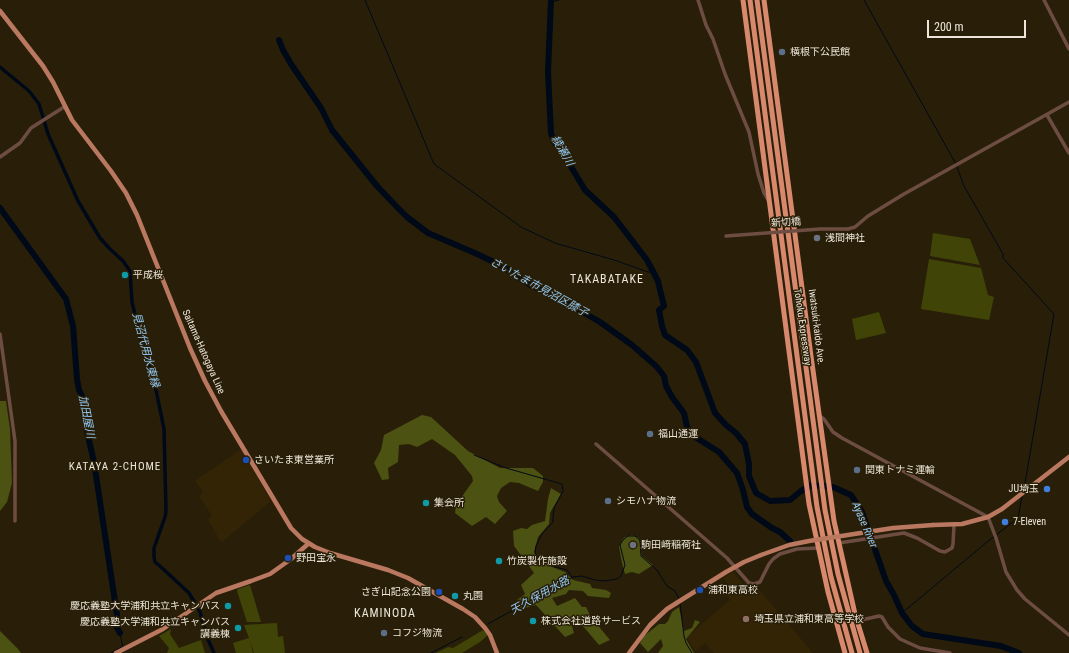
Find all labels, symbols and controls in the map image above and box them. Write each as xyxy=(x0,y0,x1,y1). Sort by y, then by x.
scale bar xyxy=(929,12,1028,38)
text: 200 m xyxy=(934,20,964,34)
place label: 横根下公民館 xyxy=(790,46,850,58)
marker: 横根下公民館 xyxy=(777,47,787,57)
water label: 綾瀬川 xyxy=(548,133,576,169)
street label: 新切橋 xyxy=(771,216,801,230)
place label: 浅間神社 xyxy=(825,232,865,244)
marker: 浅間神社 xyxy=(812,233,822,243)
water label: さいたま市見沼区膝子 xyxy=(488,256,590,320)
place label: 平成桜 xyxy=(133,269,163,281)
marker: 平成桜 xyxy=(120,270,130,280)
district label: TAKABATAKE xyxy=(570,273,644,287)
street label: Tohoku Expressway xyxy=(791,288,813,366)
street label: Iwatsuki-kaido Ave. xyxy=(805,288,827,366)
street label: Saitama-Hatogaya Line xyxy=(179,308,227,396)
water label: 見沼代用水東縁 xyxy=(129,311,161,389)
water label: 加田屋川 xyxy=(75,394,97,440)
place label: 福山通運 xyxy=(658,428,698,440)
marker: 福山通運 xyxy=(645,429,655,439)
place label: さいたま東営業所 xyxy=(254,454,334,466)
marker: さいたま東営業所 xyxy=(241,455,251,465)
district label: KATAYA 2-CHOME xyxy=(69,460,161,474)
place label: 関東トナミ運輸 xyxy=(865,464,935,476)
marker: 関東トナミ運輸 xyxy=(852,465,862,475)
place label: JU埼玉 xyxy=(1009,483,1039,495)
marker: JU埼玉 xyxy=(1042,484,1052,494)
place label: シモハナ物流 xyxy=(616,495,676,507)
marker: シモハナ物流 xyxy=(603,496,613,506)
place label: 集会所 xyxy=(434,497,464,509)
marker: 集会所 xyxy=(421,498,431,508)
water label: Ayase River xyxy=(848,500,880,550)
place label: 7-Eleven xyxy=(1013,516,1046,528)
marker: 7-Eleven xyxy=(1000,517,1010,527)
place label: 駒田﨑稲荷社 xyxy=(641,539,701,551)
marker: 駒田﨑稲荷社 xyxy=(628,540,638,550)
place label: 野田宝永 xyxy=(296,552,336,564)
marker: 野田宝永 xyxy=(283,553,293,563)
place label: 竹炭製作施設 xyxy=(507,555,567,567)
marker: 竹炭製作施設 xyxy=(494,556,504,566)
water label: 天久保用水路 xyxy=(508,574,572,618)
place label: 浦和東高校 xyxy=(708,584,758,596)
marker: 浦和東高校 xyxy=(695,585,705,595)
place label: さぎ山記念公園 xyxy=(361,586,431,598)
marker: さぎ山記念公園 xyxy=(434,587,444,597)
place label: 丸園 xyxy=(463,590,483,602)
marker: 丸園 xyxy=(450,591,460,601)
place label: 慶応義塾大学浦和共立キャンパス xyxy=(70,600,220,612)
marker: 慶応義塾大学浦和共立キャンパス xyxy=(223,601,233,611)
district label: KAMINODA xyxy=(354,607,416,621)
place label: 埼玉県立浦和東高等学校 xyxy=(754,613,864,625)
marker: 埼玉県立浦和東高等学校 xyxy=(741,614,751,624)
place label: 株式会社道路サービス xyxy=(541,615,641,627)
place label: 慶応義塾大学浦和共立キャンパス 講義棟 xyxy=(80,616,230,640)
marker: 株式会社道路サービス xyxy=(528,616,538,626)
marker: 慶応義塾大学浦和共立キャンパス 講義棟 xyxy=(233,623,243,633)
place label: コフジ物流 xyxy=(392,627,442,639)
marker: コフジ物流 xyxy=(379,628,389,638)

